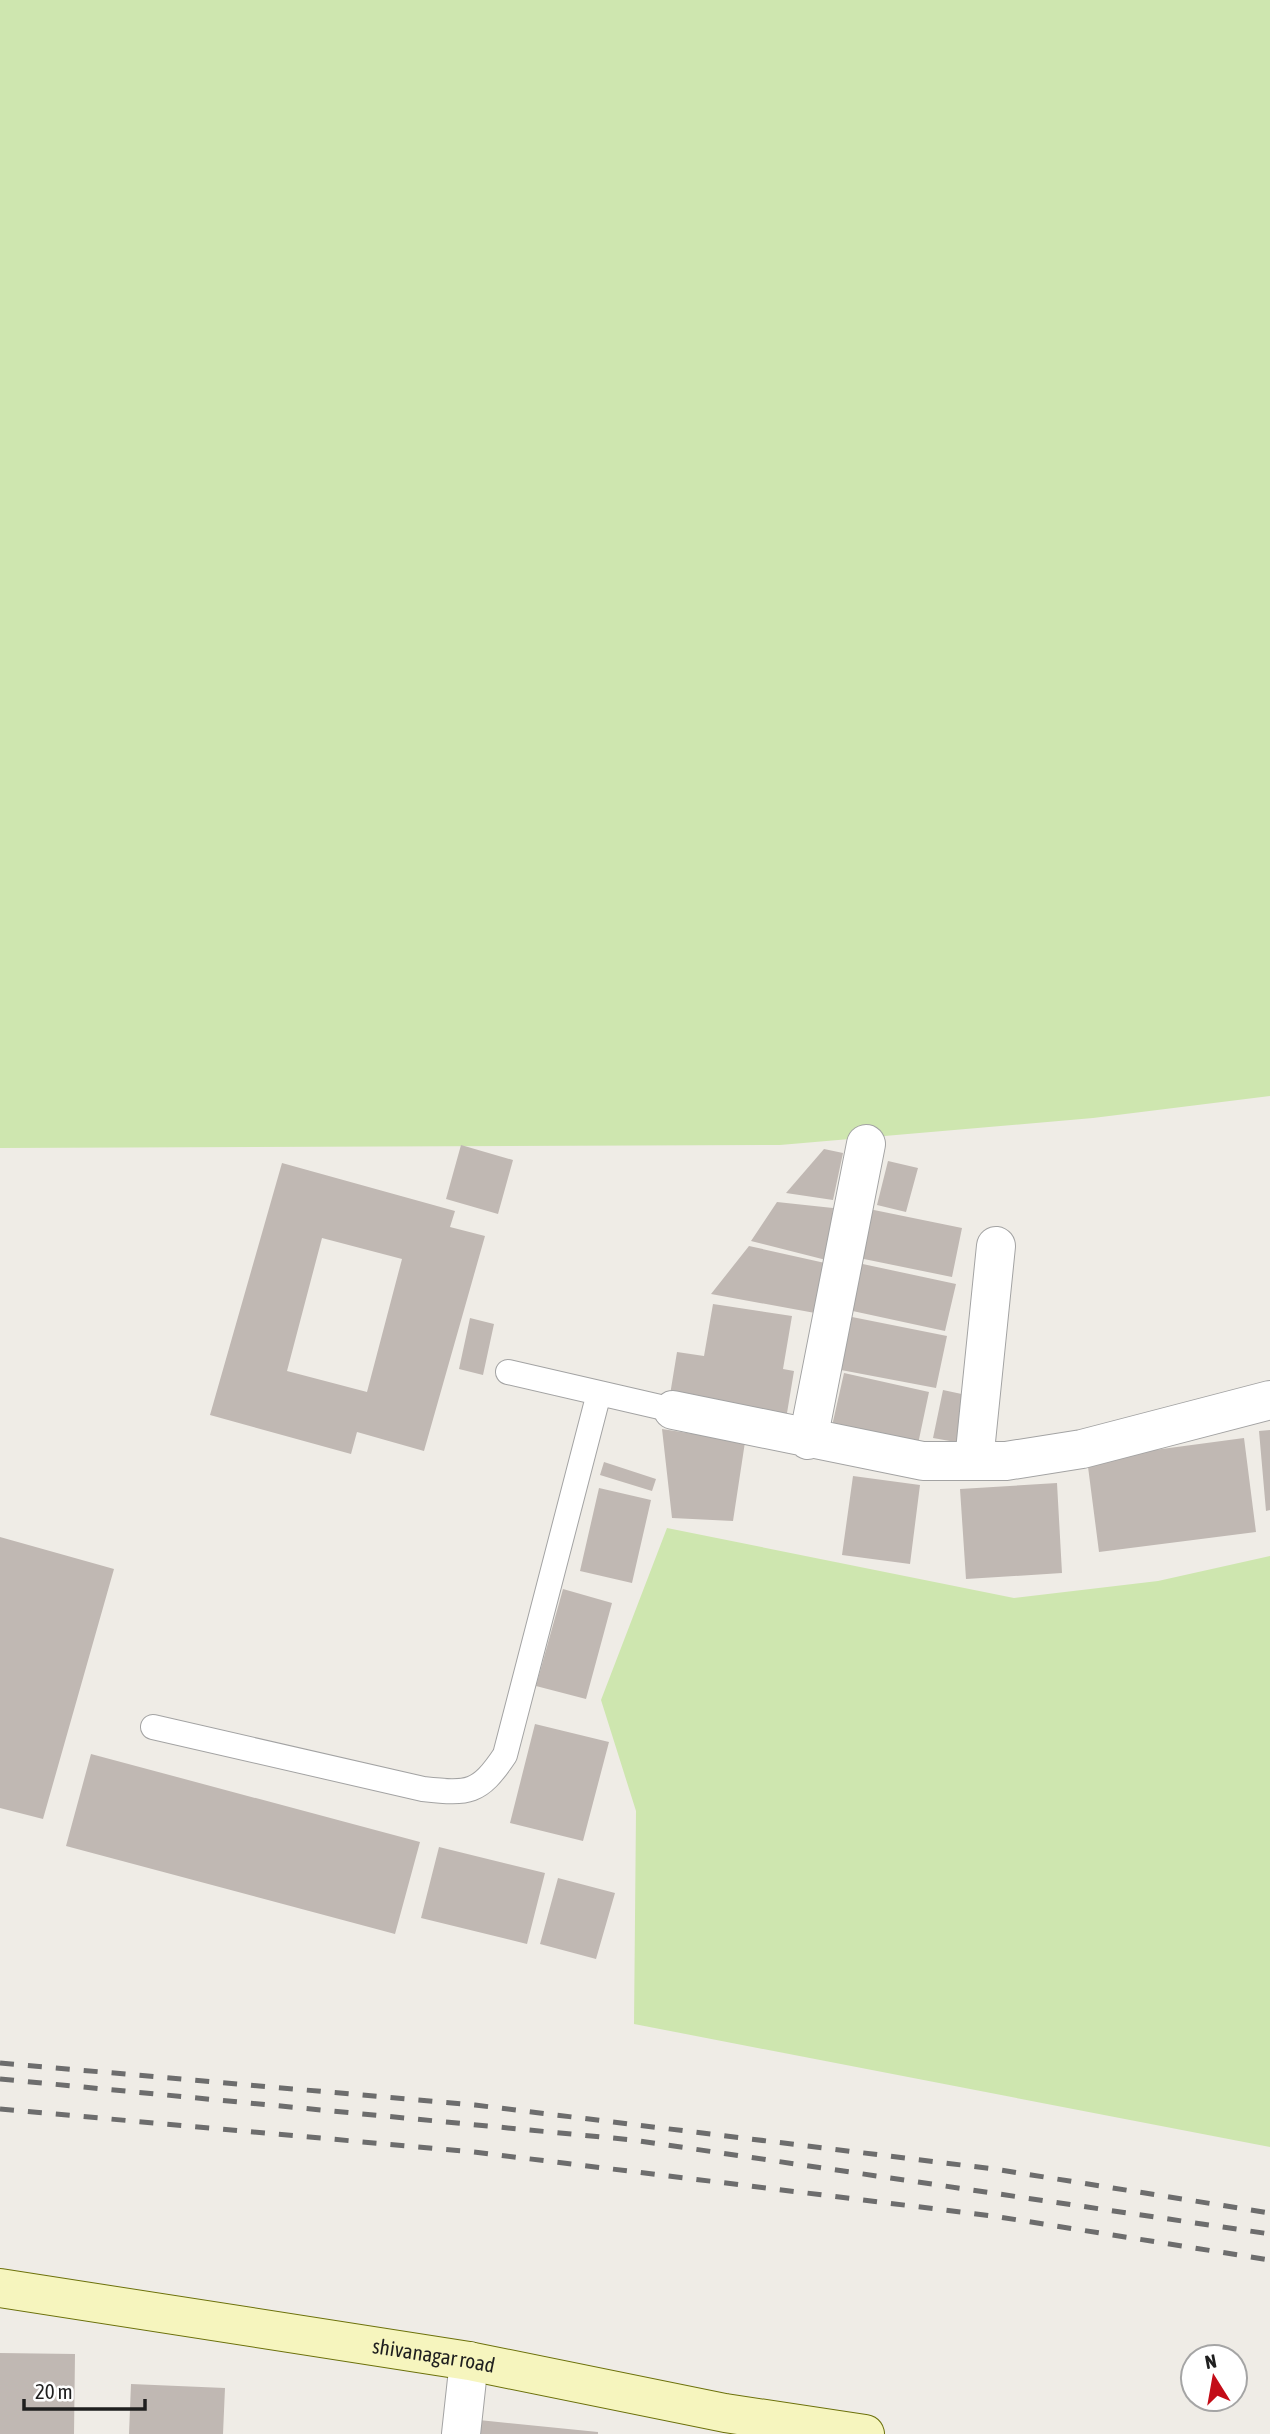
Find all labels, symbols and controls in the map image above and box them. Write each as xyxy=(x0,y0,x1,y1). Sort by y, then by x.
street label: shivanagar road xyxy=(371,2333,497,2377)
north arrow xyxy=(1179,2343,1249,2413)
text: N xyxy=(1203,2349,1218,2373)
scale bar xyxy=(24,2368,145,2412)
text: 20 m xyxy=(35,2379,73,2403)

